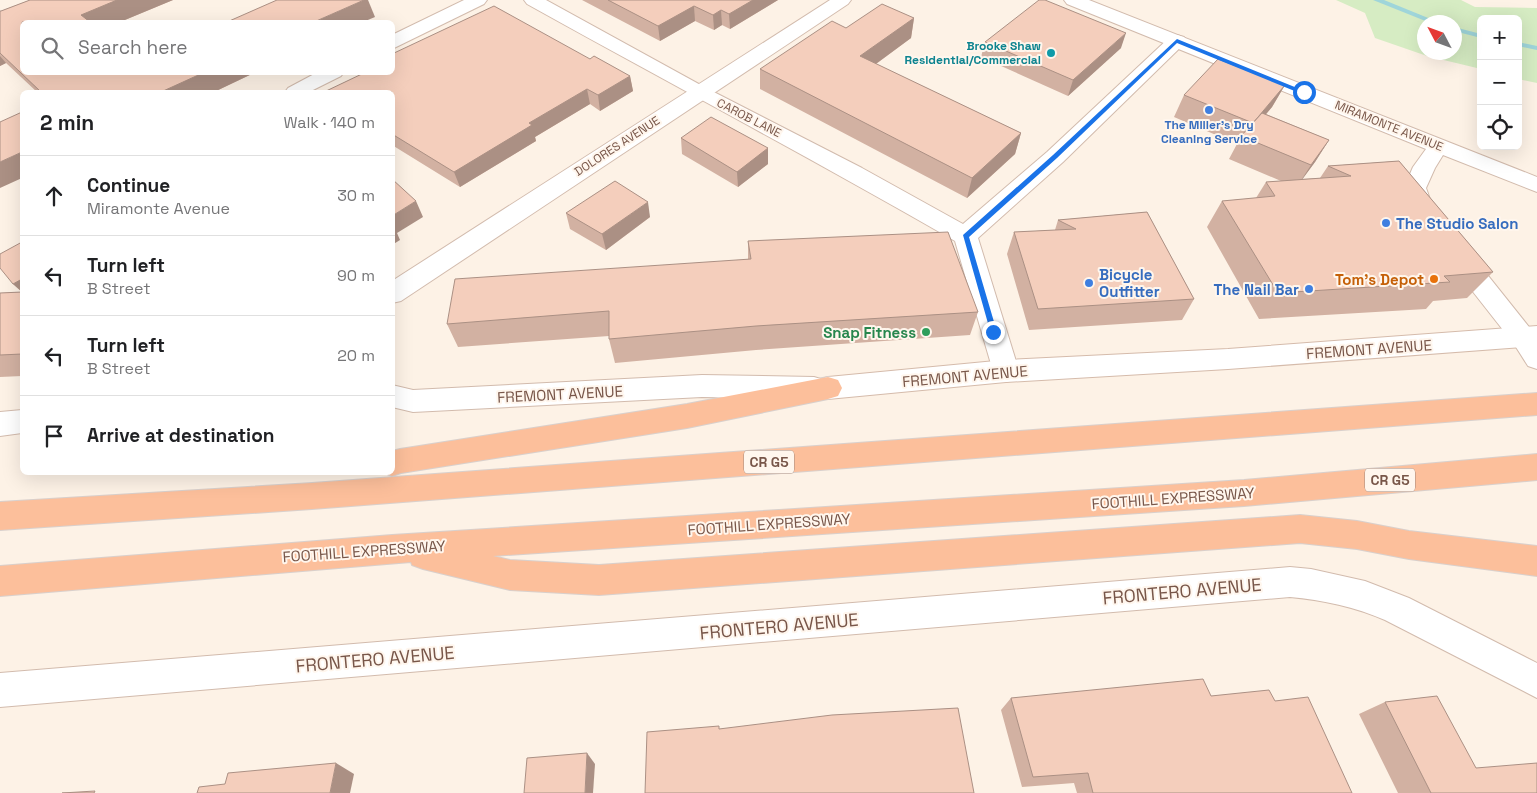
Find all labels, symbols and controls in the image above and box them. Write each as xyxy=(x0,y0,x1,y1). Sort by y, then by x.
north arrow xyxy=(1417,15,1462,60)
map controls xyxy=(1477,15,1522,150)
button: + xyxy=(1477,15,1522,60)
search box xyxy=(20,20,395,75)
icon: search xyxy=(38,34,66,62)
text: Search here xyxy=(78,35,188,60)
place label: Brooke Shaw Residential/Commercial xyxy=(904,38,1041,68)
marker: Brooke Shaw Residential/Commercial xyxy=(1045,47,1057,59)
button: − xyxy=(1477,60,1522,105)
route start xyxy=(1293,81,1316,104)
street label: CAROB LANE xyxy=(714,95,784,141)
street label: MIRAMONTE AVENUE xyxy=(1333,97,1446,155)
marker: The Miller's Dry Cleaning Service xyxy=(1203,104,1215,116)
button: locate xyxy=(1477,105,1522,150)
text: 2 min xyxy=(40,109,94,136)
text: Walk · 140 m xyxy=(283,112,375,133)
street label: DOLORES AVENUE xyxy=(571,112,663,180)
place label: The Miller's Dry Cleaning Service xyxy=(1161,117,1257,147)
text: Continue xyxy=(87,173,170,198)
icon: ahead xyxy=(40,182,68,210)
text: 30 m xyxy=(337,185,375,206)
text: Miramonte Avenue xyxy=(87,198,230,219)
place label: The Studio Salon xyxy=(1396,214,1518,233)
marker: The Studio Salon xyxy=(1380,217,1392,229)
text: Turn left xyxy=(87,253,165,278)
icon: left xyxy=(40,262,68,290)
text: 90 m xyxy=(337,265,375,286)
place label: Bicycle Outfitter xyxy=(1099,265,1160,301)
place label: Tom's Depot xyxy=(1335,270,1424,289)
marker: Tom's Depot xyxy=(1428,273,1440,285)
marker: Bicycle Outfitter xyxy=(1083,277,1095,289)
text: B Street xyxy=(87,278,151,299)
place label: The Nail Bar xyxy=(1213,280,1299,299)
marker: The Nail Bar xyxy=(1303,283,1315,295)
route end xyxy=(982,321,1005,344)
place label: Snap Fitness xyxy=(823,323,916,342)
marker: Snap Fitness xyxy=(920,326,932,338)
text: Turn left xyxy=(87,333,165,358)
street label: FREMONT AVENUE xyxy=(1306,335,1432,363)
icon: left xyxy=(40,342,68,370)
text: 20 m xyxy=(337,345,375,366)
text: B Street xyxy=(87,358,151,379)
street label: FREMONT AVENUE xyxy=(901,361,1029,391)
street label: FREMONT AVENUE xyxy=(497,381,623,407)
icon: arrive xyxy=(40,422,68,450)
text: Arrive at destination xyxy=(87,423,275,448)
road number: CR G5 xyxy=(744,451,794,474)
road number: CR G5 xyxy=(1365,468,1415,492)
street label: FOOTHILL EXPRESSWAY xyxy=(1091,483,1255,513)
street label: FOOTHILL EXPRESSWAY xyxy=(687,509,851,539)
street label: FOOTHILL EXPRESSWAY xyxy=(282,536,446,566)
street label: FRONTERO AVENUE xyxy=(1102,573,1262,609)
street label: FRONTERO AVENUE xyxy=(699,608,859,644)
street label: FRONTERO AVENUE xyxy=(295,641,455,677)

